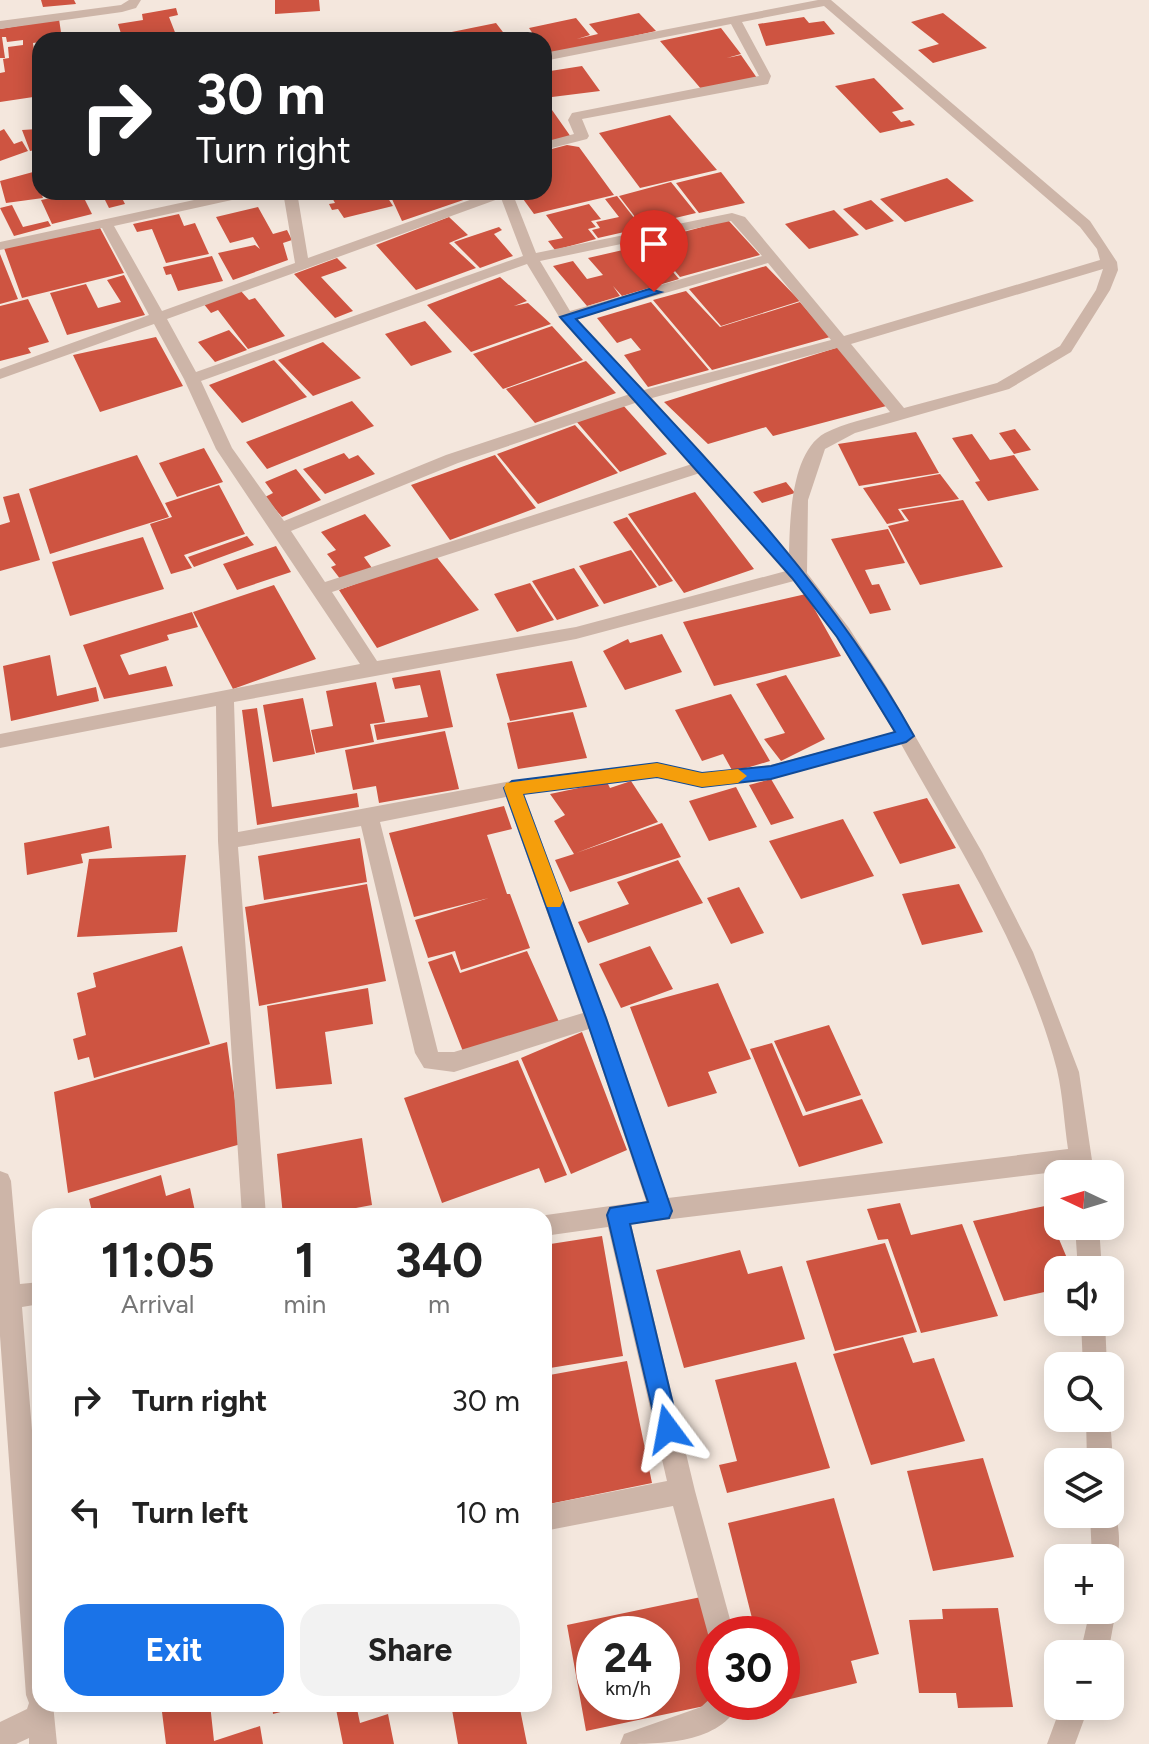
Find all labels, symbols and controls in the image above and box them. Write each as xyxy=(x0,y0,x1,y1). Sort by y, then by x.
text: 30 m xyxy=(196,61,326,128)
icon: right xyxy=(64,64,168,168)
text: Turn right xyxy=(196,129,351,172)
pin xyxy=(620,210,688,292)
icon: arrive xyxy=(632,222,676,266)
north arrow xyxy=(1044,1160,1124,1240)
map controls xyxy=(1044,1160,1124,1720)
text: 11:05 xyxy=(101,1231,215,1289)
text: 1 xyxy=(295,1231,315,1289)
text: 340 xyxy=(395,1231,483,1289)
button: sound xyxy=(1044,1256,1124,1336)
text: Arrival xyxy=(121,1288,194,1320)
text: min xyxy=(284,1288,326,1320)
text: m xyxy=(428,1288,450,1320)
button: search xyxy=(1044,1352,1124,1432)
icon: right xyxy=(64,1378,108,1422)
text: Turn right xyxy=(132,1382,267,1419)
text: 30 m xyxy=(452,1382,520,1419)
position arrow xyxy=(626,1387,710,1471)
button: layers xyxy=(1044,1448,1124,1528)
icon: left xyxy=(64,1490,108,1534)
text: Turn left xyxy=(132,1494,249,1531)
text: 10 m xyxy=(455,1494,520,1531)
button: + xyxy=(1044,1544,1124,1624)
button: Exit xyxy=(64,1604,284,1696)
button: Share xyxy=(300,1604,520,1696)
speed limit sign: 30 xyxy=(696,1616,800,1720)
text: 24 xyxy=(604,1634,652,1682)
button: − xyxy=(1044,1640,1124,1720)
text: km/h xyxy=(605,1676,651,1700)

